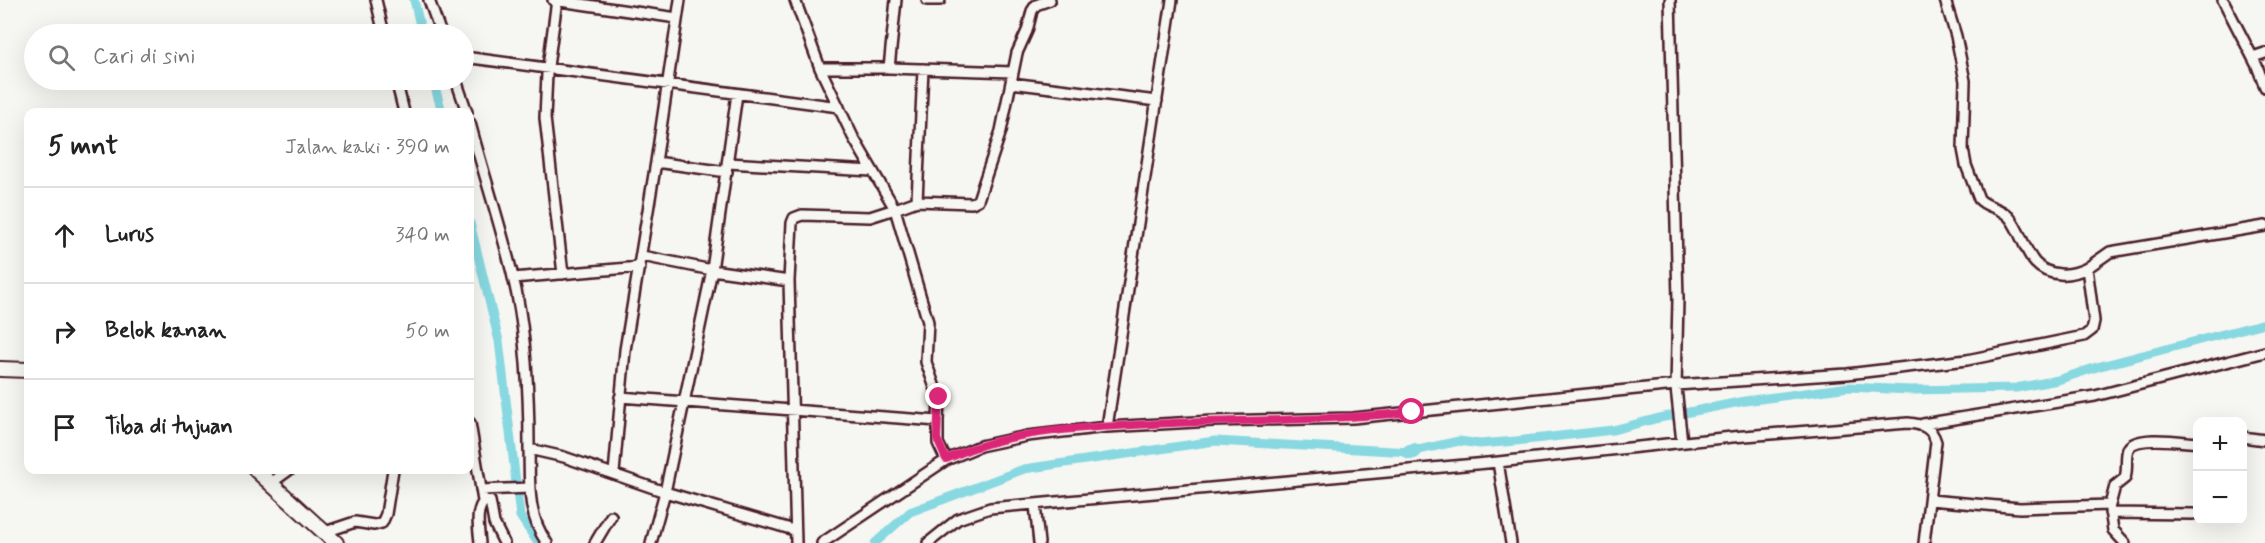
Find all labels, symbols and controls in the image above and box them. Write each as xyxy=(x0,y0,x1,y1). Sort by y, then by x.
search box xyxy=(24,24,474,90)
icon: search xyxy=(45,41,78,74)
text: Cari di sini xyxy=(93,43,195,71)
text: 5 mnt xyxy=(48,130,118,164)
text: Jalan kaki · 390 m xyxy=(285,134,450,161)
icon: ahead xyxy=(48,219,81,252)
text: Lurus xyxy=(105,221,154,249)
text: 340 m xyxy=(395,222,450,249)
icon: right xyxy=(48,315,81,348)
text: Belok kanan xyxy=(105,317,226,345)
text: 50 m xyxy=(405,318,450,345)
route end xyxy=(925,383,951,409)
route start xyxy=(1398,398,1424,424)
icon: arrive xyxy=(48,411,81,444)
text: Tiba di tujuan xyxy=(105,413,233,441)
map controls xyxy=(2193,417,2247,525)
button: + xyxy=(2193,417,2247,471)
button: − xyxy=(2193,471,2247,525)

